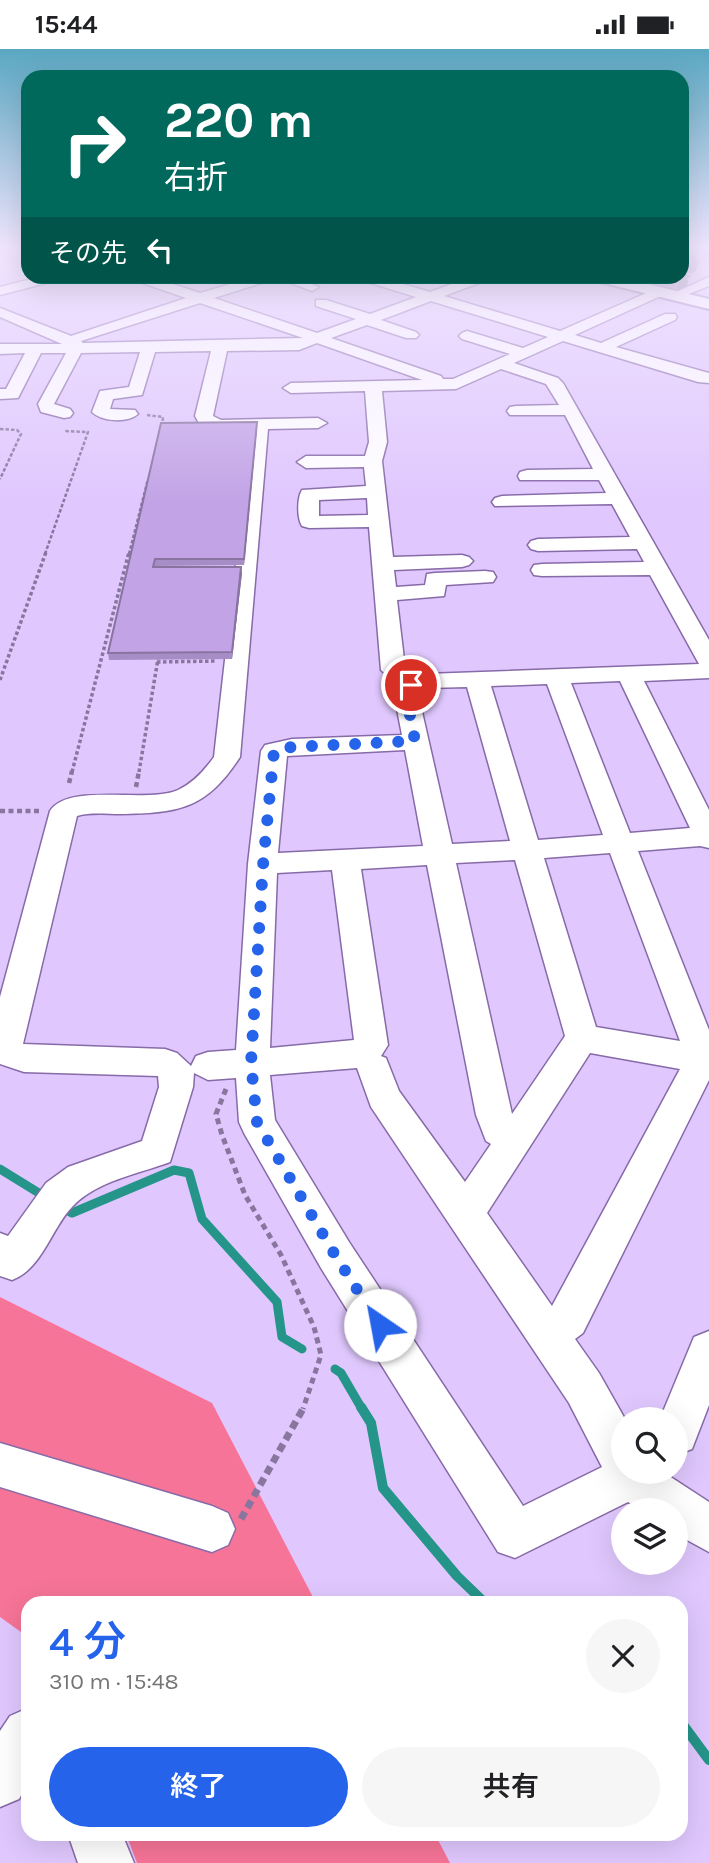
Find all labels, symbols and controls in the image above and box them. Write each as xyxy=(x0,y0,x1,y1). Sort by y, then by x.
text: 15:44 xyxy=(35,9,97,40)
text: 220 m xyxy=(164,92,313,149)
icon: right xyxy=(49,98,140,189)
text: 右折 xyxy=(164,159,228,196)
icon: left xyxy=(141,231,179,269)
text: その先 xyxy=(49,238,127,269)
pin xyxy=(381,655,441,715)
icon: arrive xyxy=(392,666,430,704)
position arrow xyxy=(343,1288,417,1362)
map controls xyxy=(611,1407,688,1575)
button: search xyxy=(611,1407,688,1484)
button: layers xyxy=(611,1498,688,1575)
text: 4 分 xyxy=(49,1617,126,1667)
button: close xyxy=(586,1619,660,1693)
text: 310 m · 15:48 xyxy=(49,1668,179,1695)
button: 終了 xyxy=(49,1747,348,1827)
button: 共有 xyxy=(362,1747,660,1827)

